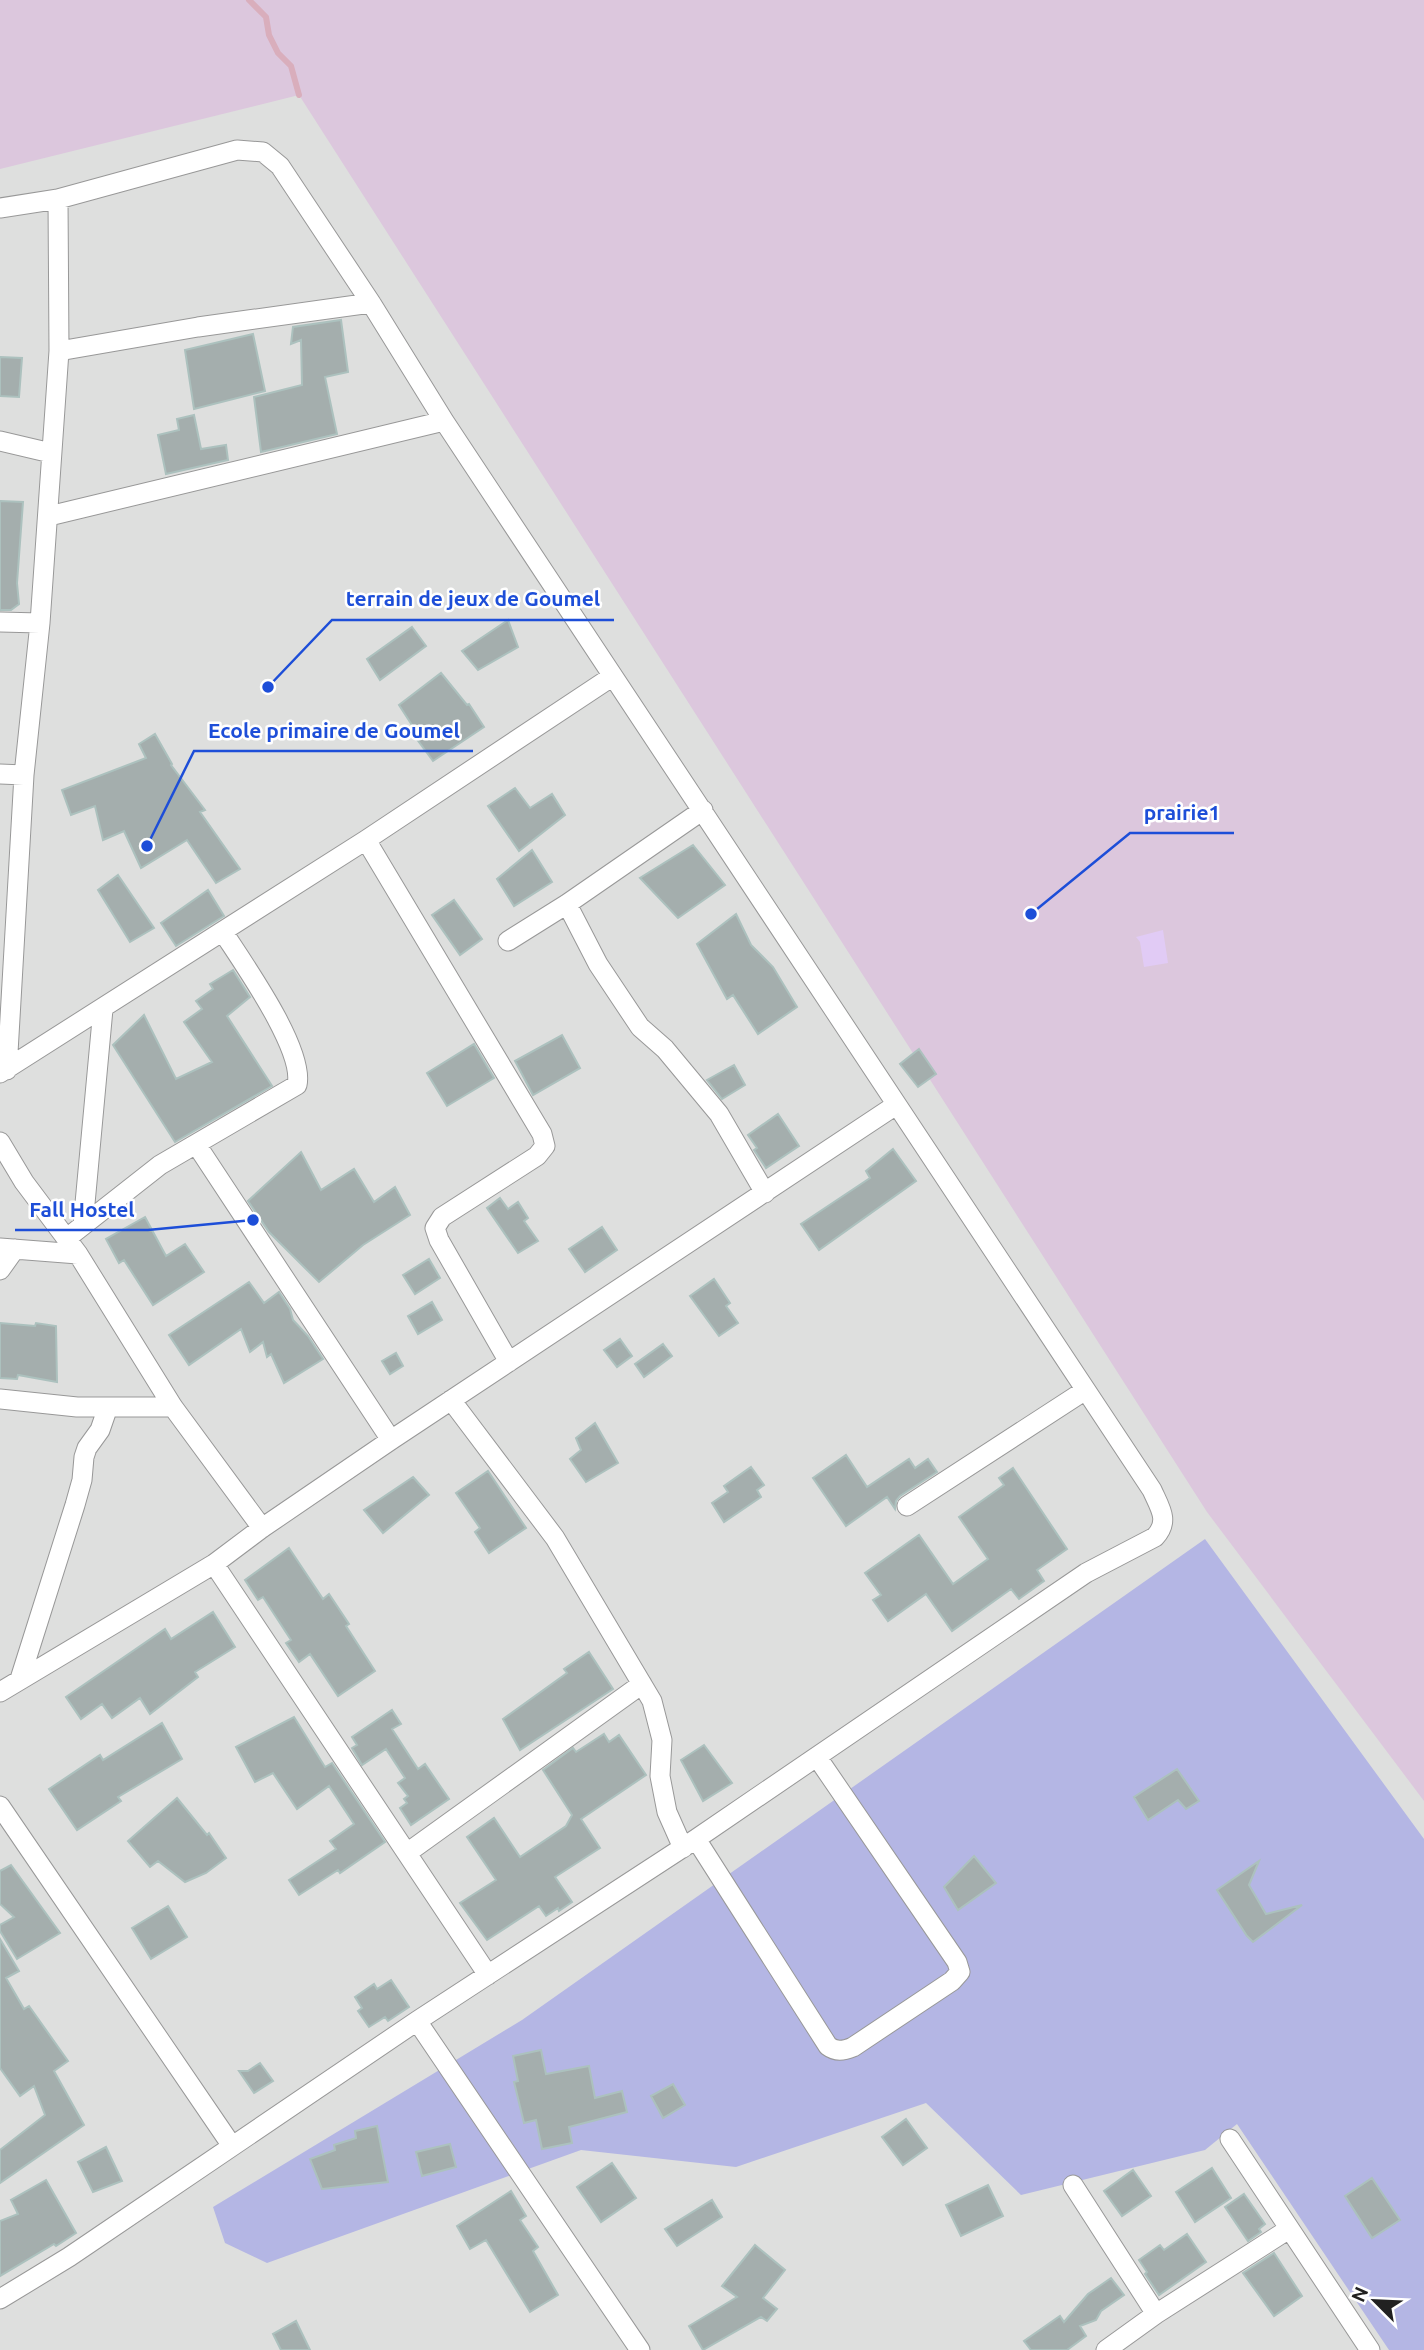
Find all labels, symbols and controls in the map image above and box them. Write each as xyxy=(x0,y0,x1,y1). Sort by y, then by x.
callout: terrain de jeux de Goumel xyxy=(332,578,614,620)
text: terrain de jeux de Goumel xyxy=(346,586,600,610)
callout: Ecole primaire de Goumel xyxy=(194,709,473,751)
text: Ecole primaire de Goumel xyxy=(208,718,460,742)
callout: prairie1 xyxy=(1130,791,1234,833)
text: prairie1 xyxy=(1144,800,1220,824)
callout: Fall Hostel xyxy=(15,1188,148,1230)
text: Fall Hostel xyxy=(29,1197,135,1221)
north arrow xyxy=(1340,2266,1410,2336)
text: N xyxy=(1347,2283,1372,2305)

